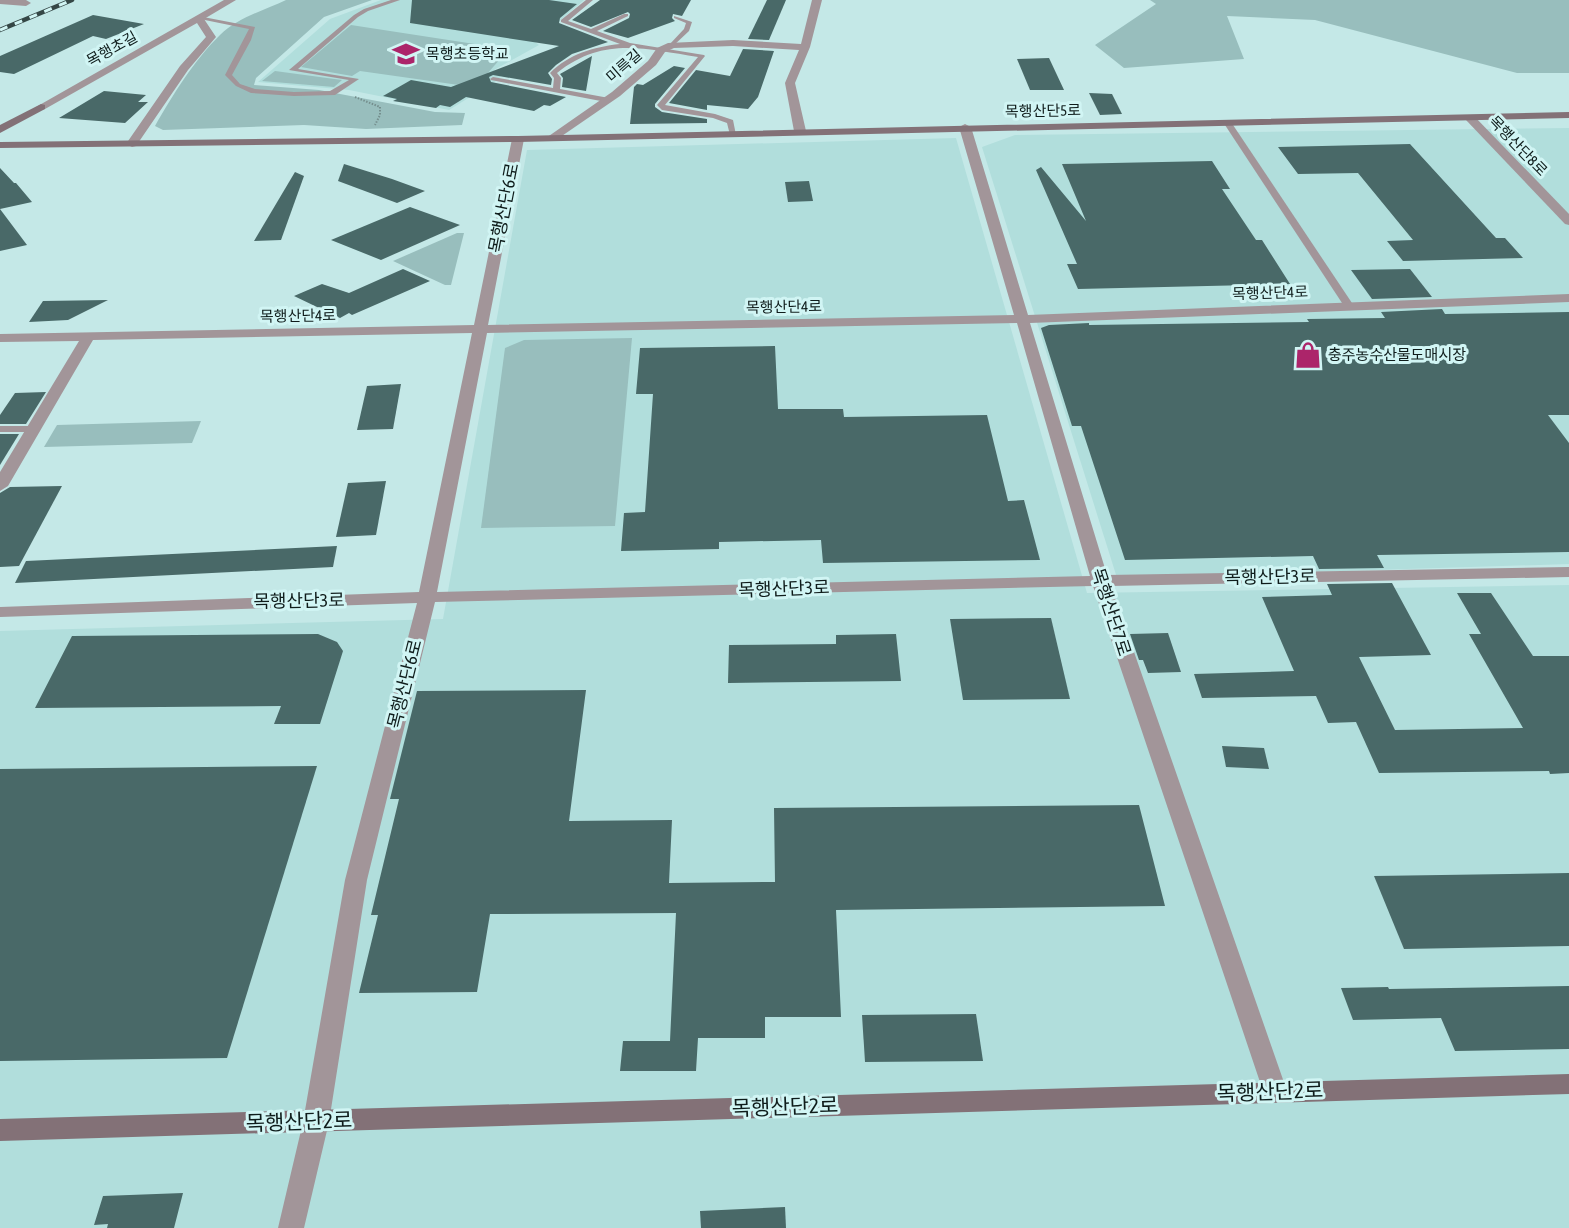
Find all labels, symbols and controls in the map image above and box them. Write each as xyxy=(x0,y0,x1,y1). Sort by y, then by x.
street label: 목행초길 xyxy=(83,28,140,69)
school or university icon: 목행초등학교 xyxy=(391,39,421,69)
place label: 목행초등학교 xyxy=(426,45,509,62)
street label: 미륵길 xyxy=(602,46,645,86)
street label: 목행산단5로 xyxy=(1005,101,1081,120)
street label: 목행산단8로 xyxy=(1486,112,1551,179)
street label: 목행산단6로 xyxy=(484,161,523,255)
street label: 목행산단4로 xyxy=(1232,283,1308,302)
street label: 목행산단4로 xyxy=(746,297,822,316)
street label: 목행산단4로 xyxy=(260,306,336,325)
shop icon: 충주농수산물도매시장 xyxy=(1293,340,1323,370)
place label: 충주농수산물도매시장 xyxy=(1328,346,1466,363)
street label: 목행산단7로 xyxy=(1087,565,1136,658)
street label: 목행산단3로 xyxy=(1224,565,1316,588)
street label: 목행산단3로 xyxy=(738,576,830,601)
street label: 목행산단3로 xyxy=(253,589,345,612)
street label: 목행산단6로 xyxy=(383,637,426,731)
street label: 목행산단2로 xyxy=(1216,1077,1324,1105)
street label: 목행산단2로 xyxy=(731,1092,839,1120)
street label: 목행산단2로 xyxy=(245,1107,353,1135)

